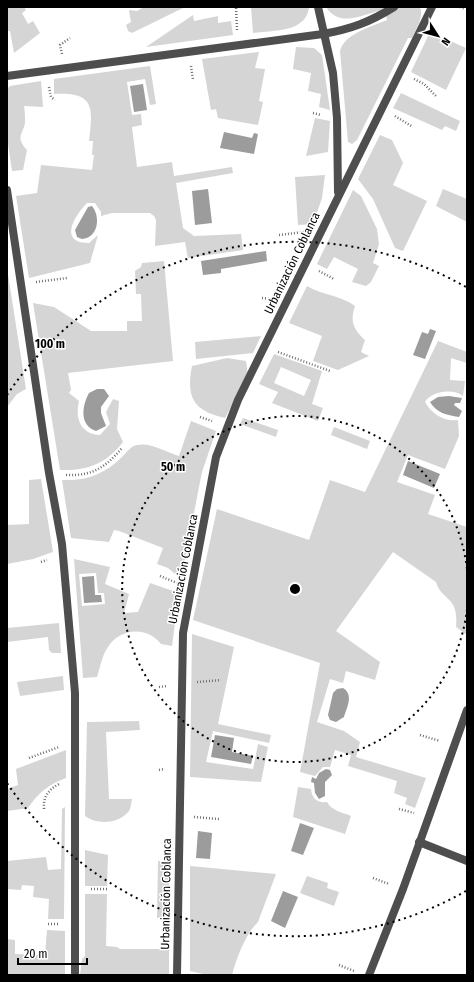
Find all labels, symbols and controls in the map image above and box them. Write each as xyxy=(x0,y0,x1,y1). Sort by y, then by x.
north arrow xyxy=(418,16,458,56)
text: N xyxy=(438,35,453,48)
street label: Urbanización Coblanca xyxy=(261,210,323,316)
text: 100 m xyxy=(35,337,65,351)
text: 50 m xyxy=(161,460,185,474)
street label: Urbanización Coblanca xyxy=(165,513,201,625)
centre of rings xyxy=(288,582,302,596)
street label: Urbanización Coblanca xyxy=(158,838,174,950)
scale bar xyxy=(18,940,87,966)
text: 20 m xyxy=(24,947,48,961)

